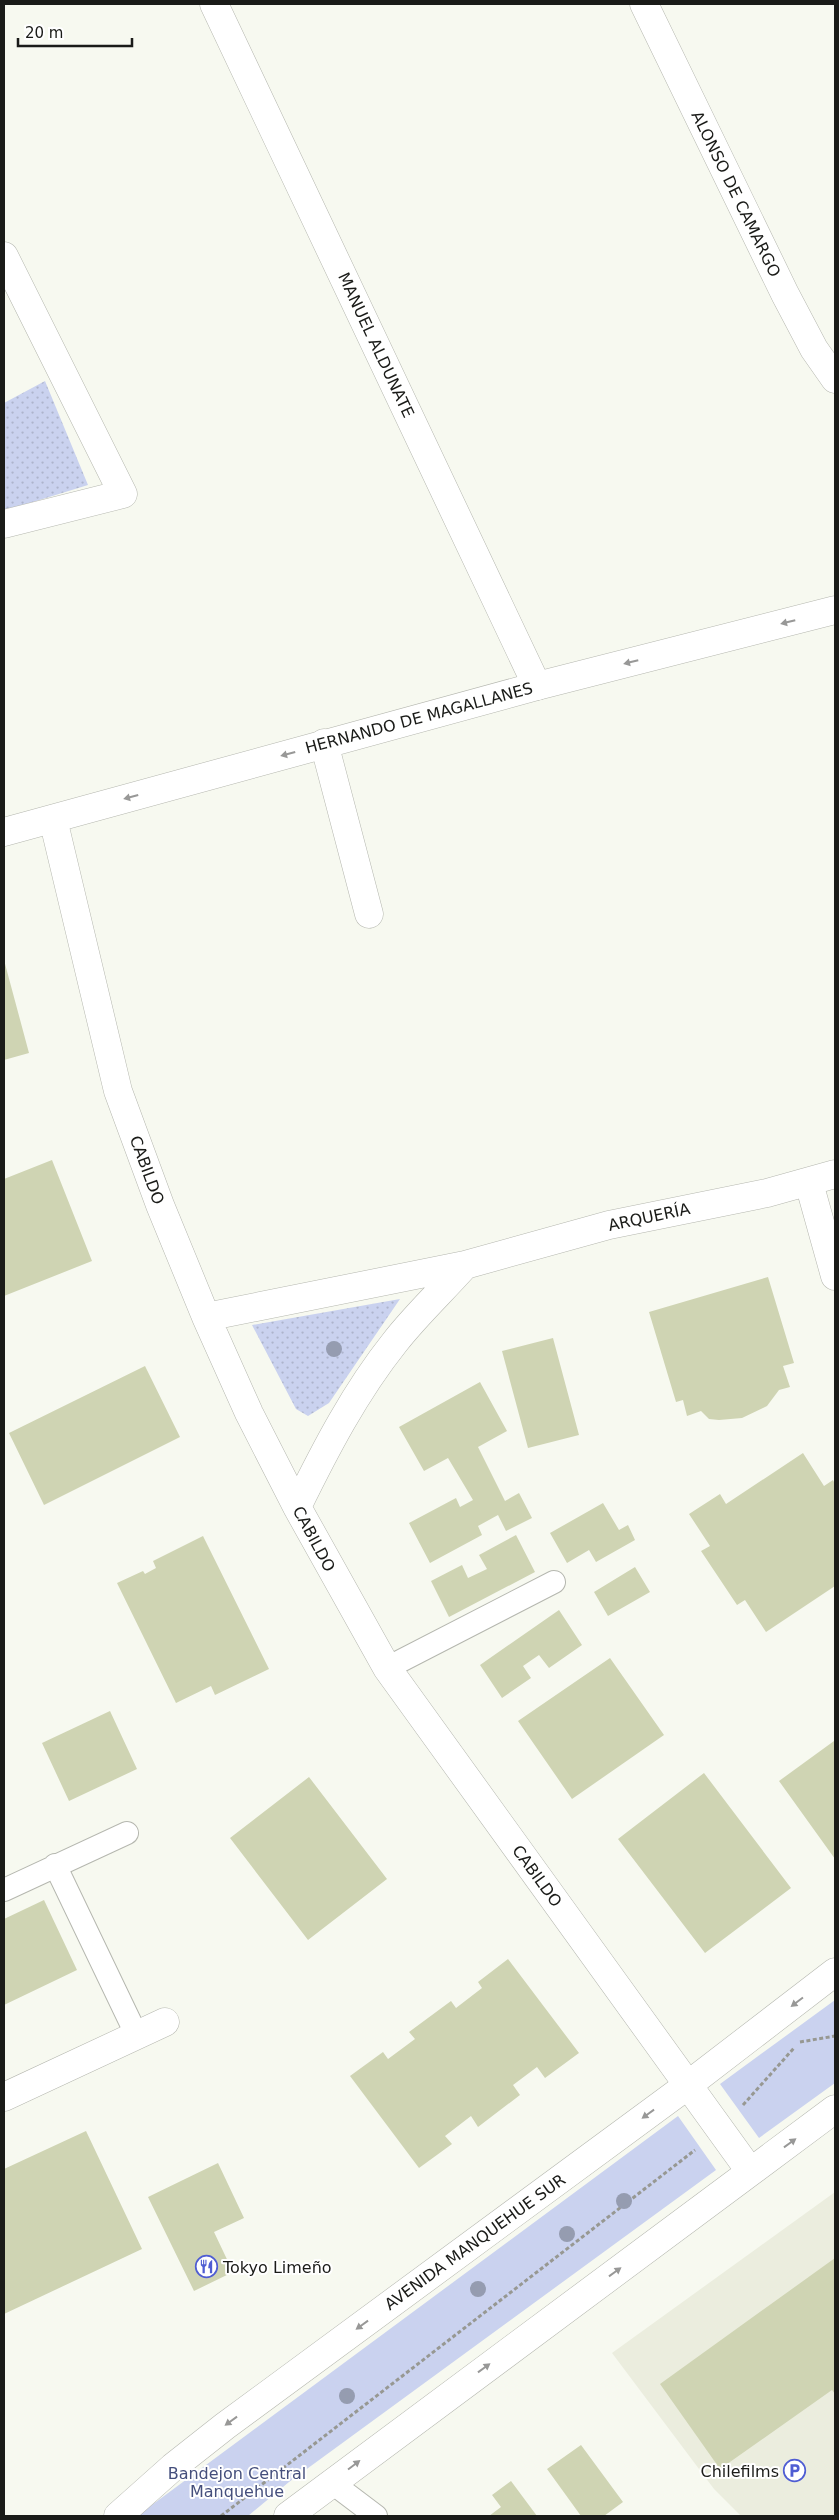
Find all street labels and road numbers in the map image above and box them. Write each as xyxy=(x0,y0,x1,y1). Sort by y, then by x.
street label: ALONSO DE CAMARGO xyxy=(688,108,784,280)
street label: MANUEL ALDUNATE xyxy=(334,269,418,421)
street label: HERNANDO DE MAGALLANES xyxy=(303,678,535,758)
street label: CABILDO xyxy=(126,1133,168,1207)
street label: ARQUERÍA xyxy=(606,1199,692,1235)
street label: CABILDO xyxy=(289,1503,339,1575)
street label: CABILDO xyxy=(508,1841,566,1911)
street label: AVENIDA MANQUEHUE SUR xyxy=(381,2170,569,2314)

